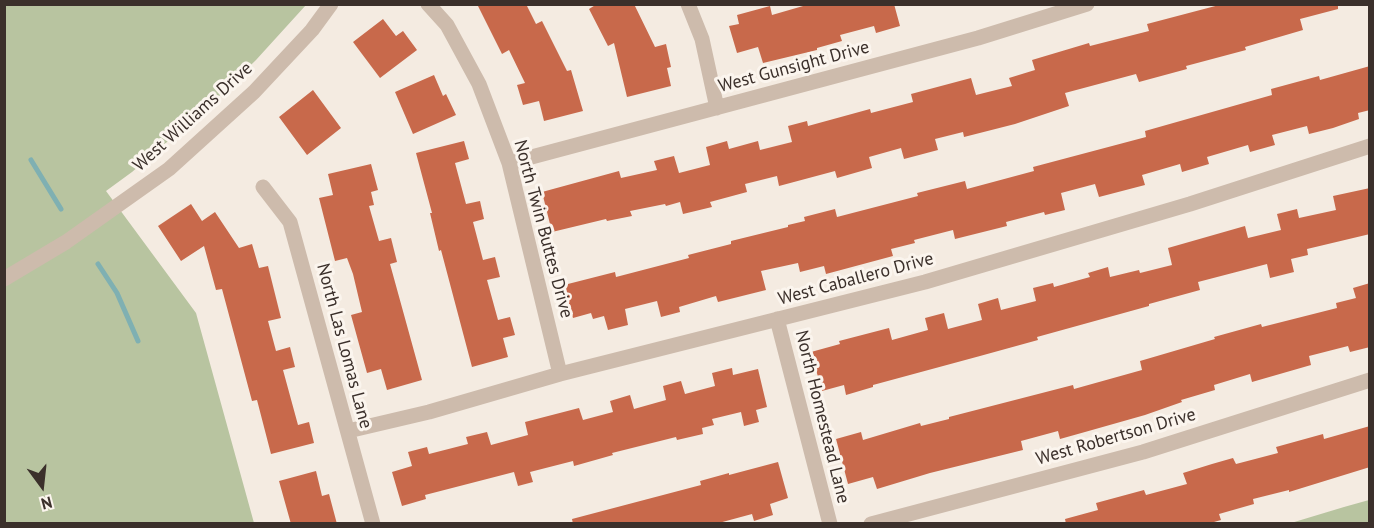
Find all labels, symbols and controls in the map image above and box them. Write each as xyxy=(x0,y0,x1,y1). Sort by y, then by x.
street label: West Gunsight Drive xyxy=(716,36,872,98)
street label: West Williams Drive xyxy=(129,58,257,176)
street label: North Twin Buttes Drive xyxy=(509,138,577,320)
street label: West Caballero Drive xyxy=(776,248,936,310)
street label: North Las Lomas Lane xyxy=(312,261,376,431)
street label: North Homestead Lane xyxy=(790,328,854,506)
street label: West Robertson Drive xyxy=(1034,404,1198,470)
north arrow xyxy=(12,456,72,516)
text: N xyxy=(39,492,54,514)

